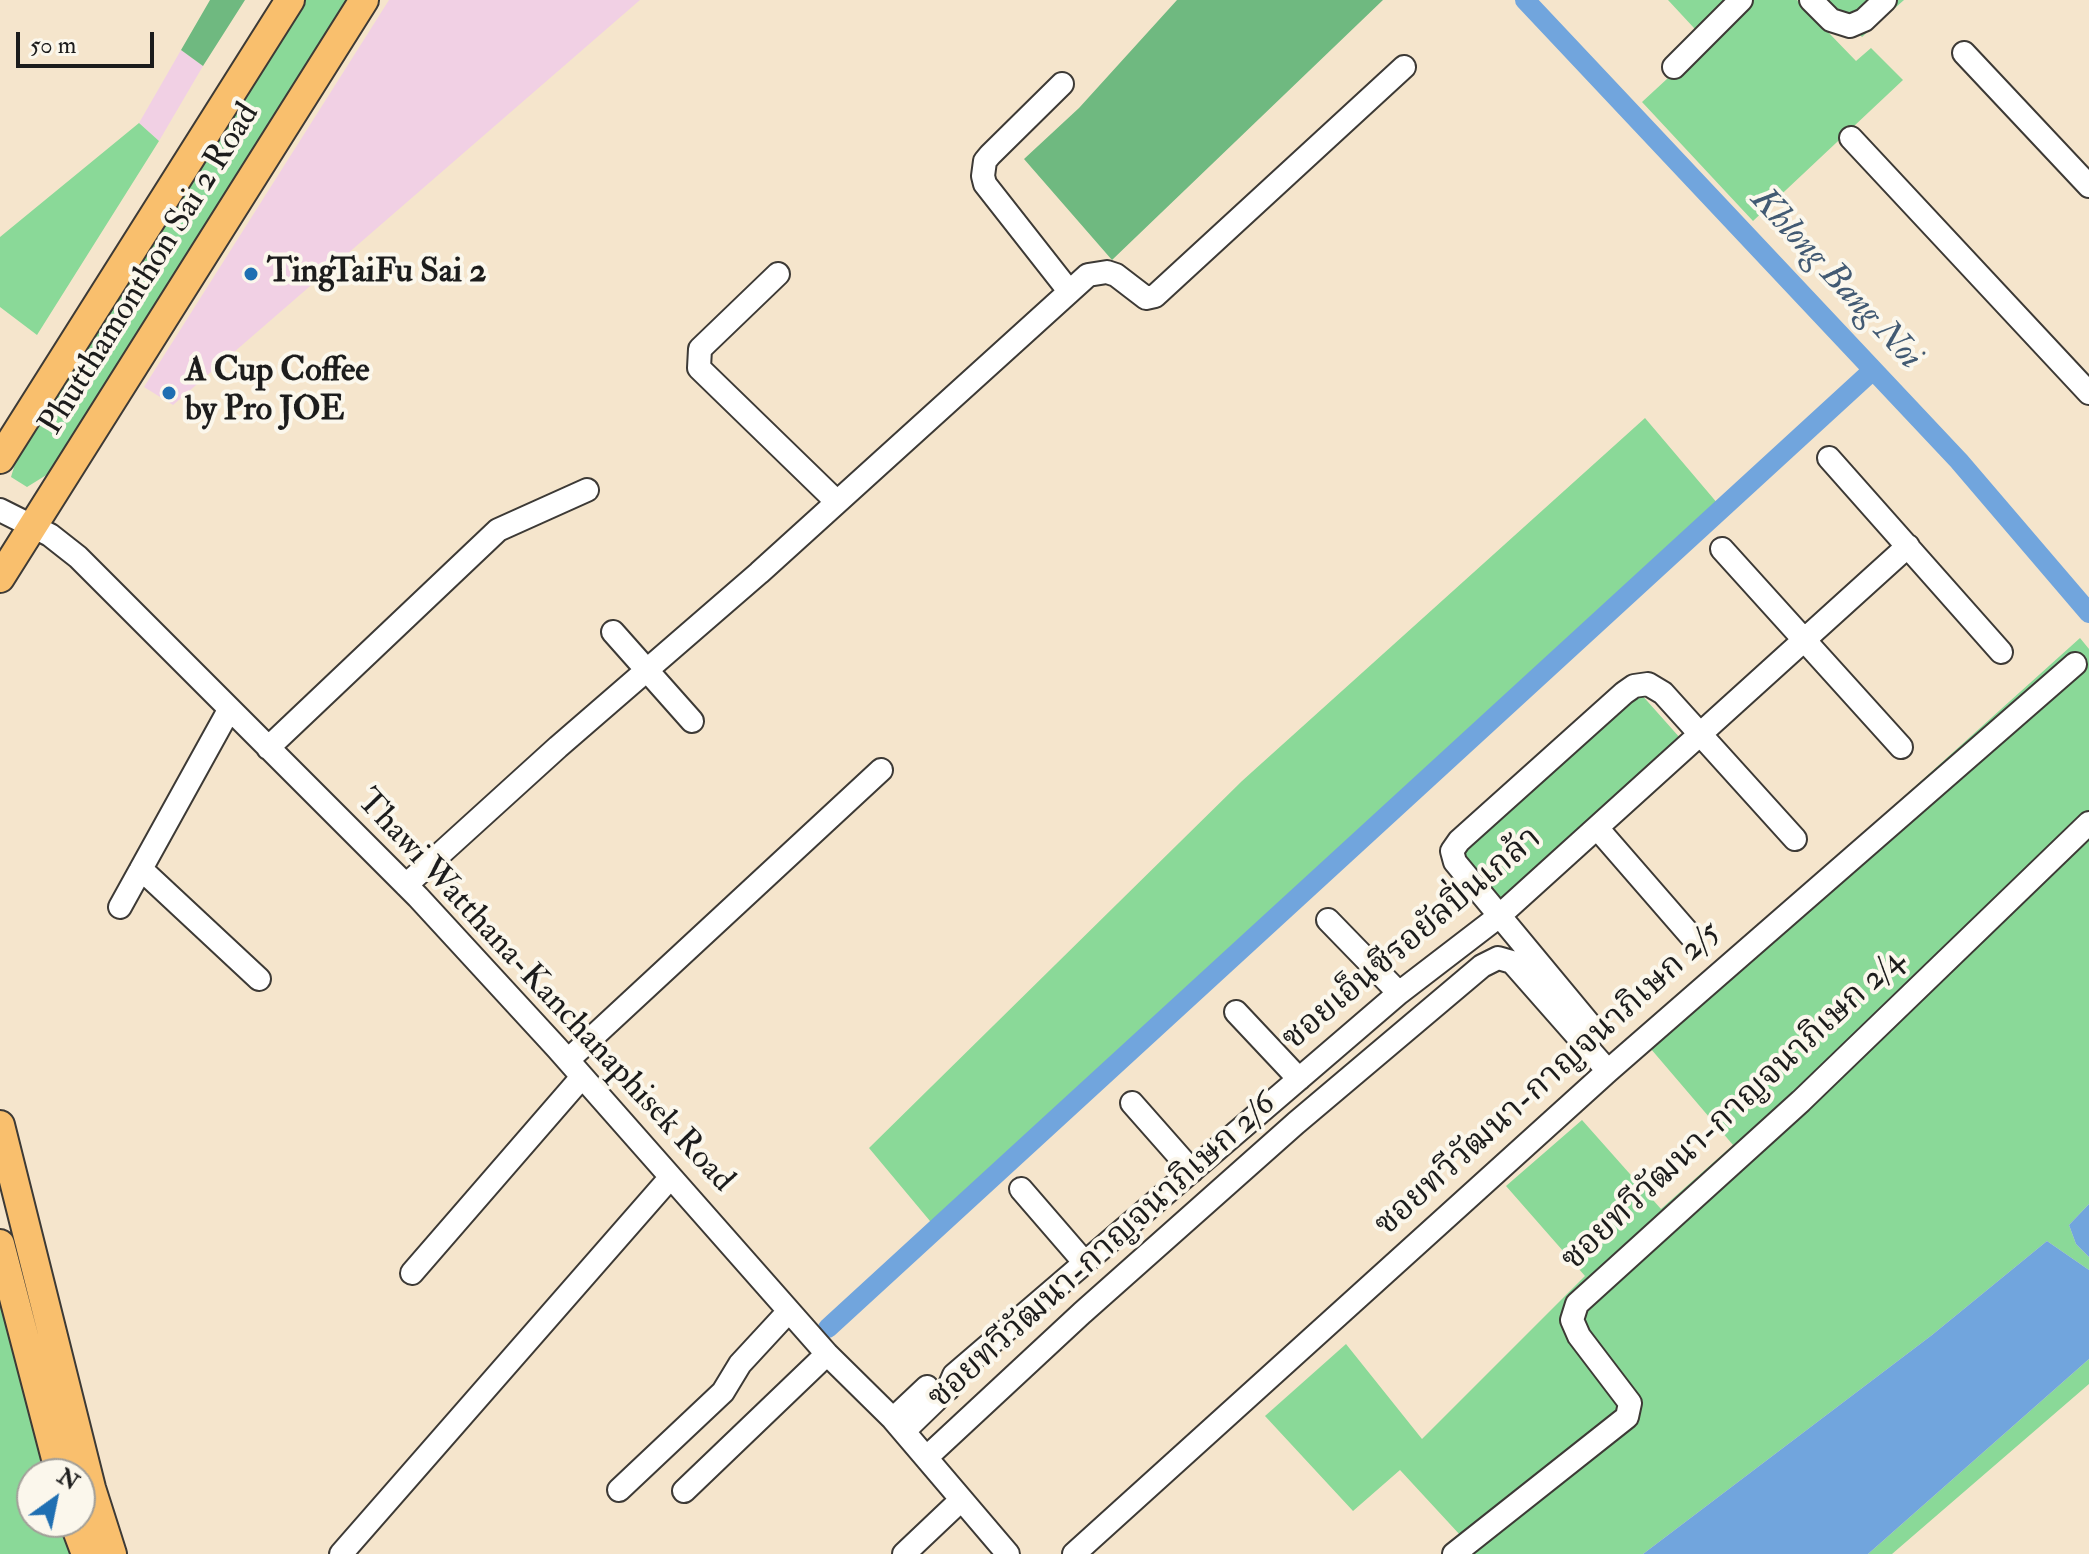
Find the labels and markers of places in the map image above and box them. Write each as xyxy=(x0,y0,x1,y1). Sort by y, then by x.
place label: TingTaiFu Sai 2 xyxy=(267,254,486,294)
marker: TingTaiFu Sai 2 xyxy=(242,265,260,283)
place label: A Cup Coffee by Pro JOE xyxy=(185,353,369,432)
marker: A Cup Coffee by Pro JOE xyxy=(160,384,178,402)

